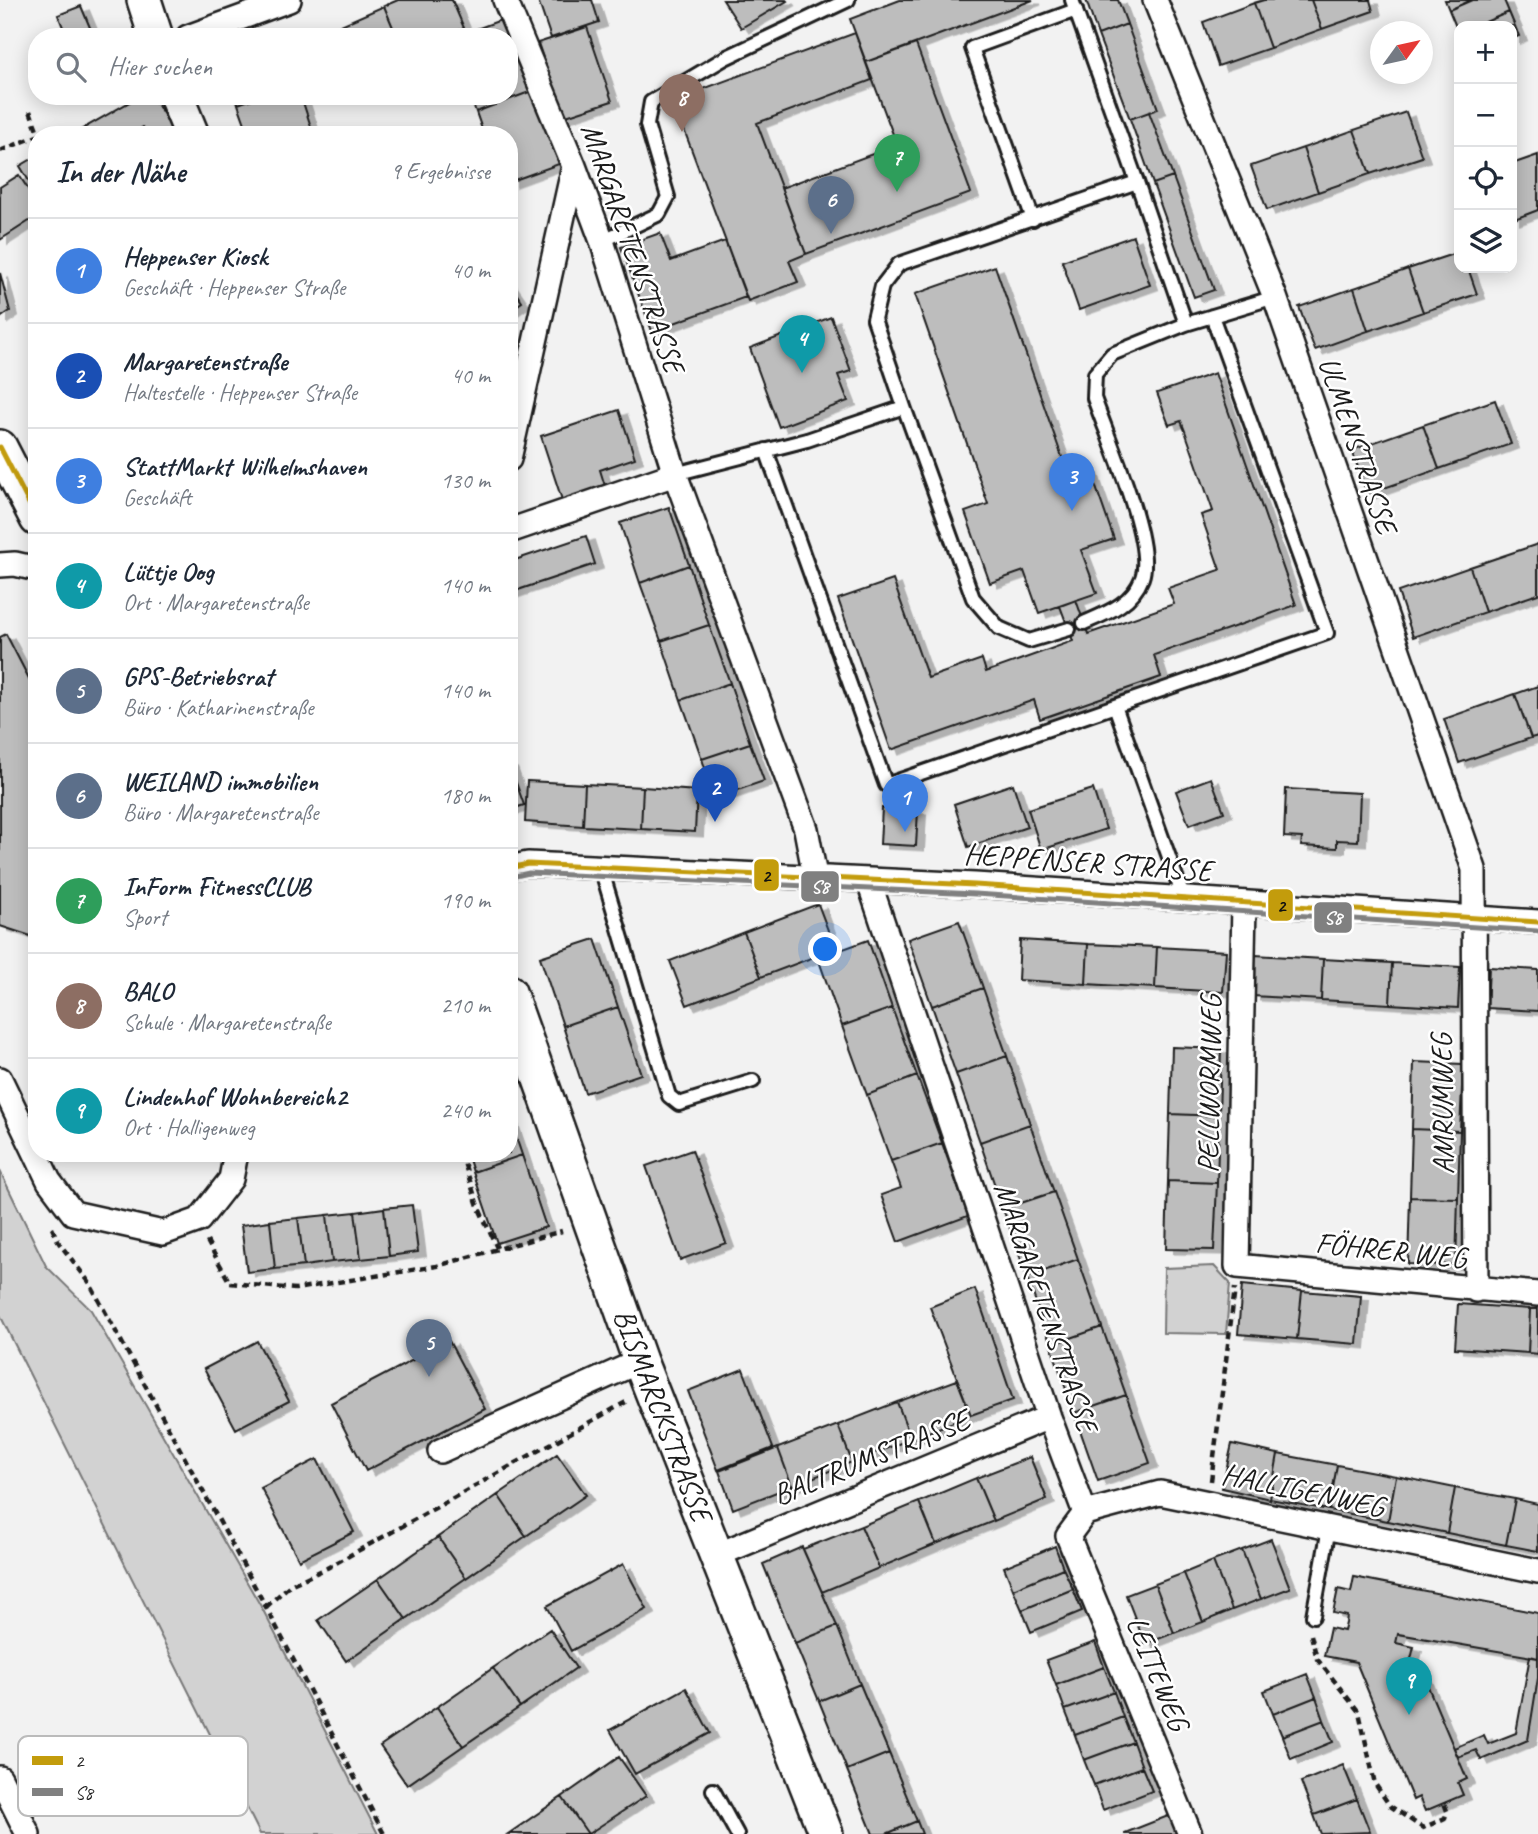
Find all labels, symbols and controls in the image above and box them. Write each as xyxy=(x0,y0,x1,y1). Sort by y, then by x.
north arrow xyxy=(1370,21,1433,84)
map controls xyxy=(1454,21,1517,273)
button: + xyxy=(1454,21,1517,84)
search box xyxy=(28,28,518,105)
icon: search xyxy=(52,48,90,86)
text: Hier suchen xyxy=(108,50,212,83)
pin: 8 xyxy=(659,74,705,132)
button: − xyxy=(1454,84,1517,147)
street label: MARGARETENSTRASSE xyxy=(572,118,695,381)
pin: 7 xyxy=(874,134,920,192)
button: locate xyxy=(1454,147,1517,210)
text: In der Nähe xyxy=(56,153,185,191)
text: 9 Ergebnisse xyxy=(390,157,490,186)
pin: 6 xyxy=(808,176,854,234)
button: layers xyxy=(1454,210,1517,273)
text: Heppenser Kiosk xyxy=(123,240,267,273)
text: 1 xyxy=(74,256,84,285)
text: 40 m xyxy=(451,256,490,285)
text: Geschäft · Heppenser Straße xyxy=(123,273,345,302)
pin: 4 xyxy=(779,315,825,373)
text: Margaretenstraße xyxy=(123,345,287,378)
street label: ULMENSTRASSE xyxy=(1310,352,1407,542)
text: 2 xyxy=(74,361,84,390)
text: 40 m xyxy=(451,361,490,390)
text: Haltestelle · Heppenser Straße xyxy=(123,378,357,407)
text: StattMarkt Wilhelmshaven xyxy=(123,450,367,483)
pin: 3 xyxy=(1049,453,1095,511)
text: 3 xyxy=(74,466,84,495)
text: 130 m xyxy=(441,466,490,495)
text: Geschäft xyxy=(123,483,191,512)
text: Lüttje Oog xyxy=(123,555,213,588)
text: 4 xyxy=(74,571,84,600)
text: 140 m xyxy=(441,571,490,600)
text: Ort · Margaretenstraße xyxy=(123,588,309,617)
text: GPS-Betriebsrat xyxy=(123,660,273,693)
text: 5 xyxy=(74,676,84,705)
text: 140 m xyxy=(441,676,490,705)
text: Büro · Katharinenstraße xyxy=(123,693,314,722)
pin: 2 xyxy=(692,764,738,822)
text: WEILAND immobilien xyxy=(123,765,318,798)
pin: 1 xyxy=(882,774,928,832)
text: 6 xyxy=(74,781,84,810)
text: 180 m xyxy=(441,781,490,810)
text: Büro · Margaretenstraße xyxy=(123,798,318,827)
street label: HEPPENSER STRASSE xyxy=(963,834,1217,890)
line badge: 2 xyxy=(753,858,780,892)
text: 2 xyxy=(762,864,773,888)
text: InForm FitnessCLUB xyxy=(123,870,310,903)
line badge: S8 xyxy=(800,870,840,903)
text: S8 xyxy=(811,875,831,899)
text: 7 xyxy=(74,886,84,915)
text: 190 m xyxy=(441,886,490,915)
line badge: 2 xyxy=(1267,888,1294,922)
text: 2 xyxy=(1277,894,1288,918)
line badge: S8 xyxy=(1313,901,1353,934)
text: Sport xyxy=(123,903,167,932)
text: S8 xyxy=(1324,906,1344,930)
your location xyxy=(808,932,842,966)
text: BALO xyxy=(123,975,173,1008)
text: 8 xyxy=(74,991,84,1020)
text: 210 m xyxy=(441,991,490,1020)
street label: PELLWORMWEG xyxy=(1188,991,1230,1173)
text: Schule · Margaretenstraße xyxy=(123,1008,331,1037)
street label: AMRUMWEG xyxy=(1422,1030,1462,1175)
text: Lindenhof Wohnbereich2 xyxy=(123,1080,347,1113)
text: 9 xyxy=(74,1096,84,1125)
text: 240 m xyxy=(441,1096,490,1125)
text: Ort · Halligenweg xyxy=(123,1113,254,1142)
street label: MARGARETENSTRASSE xyxy=(985,1177,1108,1440)
street label: FÖHRER WEG xyxy=(1314,1223,1471,1277)
street label: BISMARCKSTRASSE xyxy=(605,1303,722,1530)
pin: 5 xyxy=(406,1319,452,1377)
street label: BALTRUMSTRASSE xyxy=(767,1399,979,1514)
street label: HALLIGENWEG xyxy=(1218,1454,1391,1526)
street label: LEITEWEG xyxy=(1118,1610,1199,1739)
pin: 9 xyxy=(1386,1657,1432,1715)
legend xyxy=(18,1736,248,1816)
text: 2 xyxy=(75,1749,85,1773)
text: S8 xyxy=(75,1781,95,1805)

